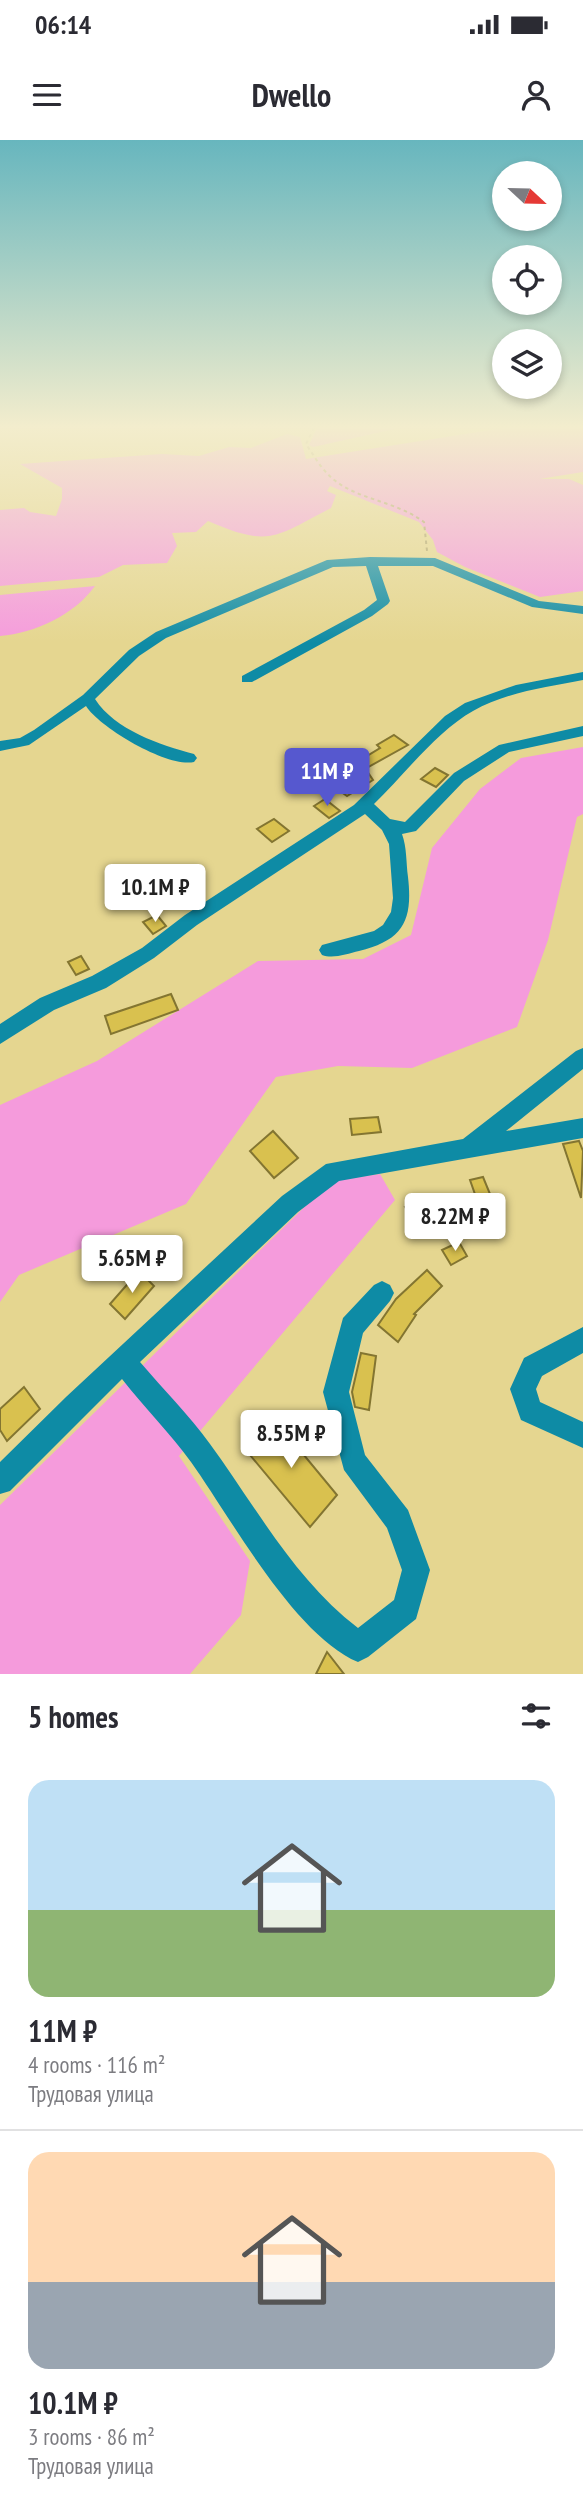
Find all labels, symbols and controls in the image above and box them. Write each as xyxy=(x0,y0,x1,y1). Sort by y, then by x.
text: 06:14 xyxy=(35,8,91,41)
text: Dwello xyxy=(252,74,331,116)
icon: menu xyxy=(28,76,66,114)
icon: person xyxy=(517,76,555,114)
north arrow xyxy=(492,161,562,231)
map controls xyxy=(492,161,562,399)
button: locate xyxy=(492,245,562,315)
button: layers xyxy=(492,329,562,399)
pin: 11M ₽ xyxy=(278,748,376,808)
text: 11M ₽ xyxy=(301,756,353,785)
pin: 10.1M ₽ xyxy=(90,864,220,924)
text: 10.1M ₽ xyxy=(121,872,189,901)
pin: 8.22M ₽ xyxy=(390,1194,520,1253)
text: 8.22M ₽ xyxy=(421,1201,489,1230)
pin: 5.65M ₽ xyxy=(67,1236,197,1295)
text: 5.65M ₽ xyxy=(98,1243,166,1272)
pin: 8.55M ₽ xyxy=(226,1410,356,1470)
text: 8.55M ₽ xyxy=(257,1418,325,1447)
text: 5 homes xyxy=(28,1697,119,1736)
icon: filters xyxy=(517,1697,555,1735)
icon: home xyxy=(229,1825,355,1951)
text: 11M ₽ xyxy=(28,2011,97,2050)
text: 4 rooms · 116 m² xyxy=(28,2050,165,2079)
text: Трудовая улица xyxy=(28,2079,154,2108)
icon: home xyxy=(229,2197,355,2323)
text: 10.1M ₽ xyxy=(28,2383,118,2422)
text: 3 rooms · 86 m² xyxy=(28,2422,155,2451)
text: Трудовая улица xyxy=(28,2451,154,2480)

